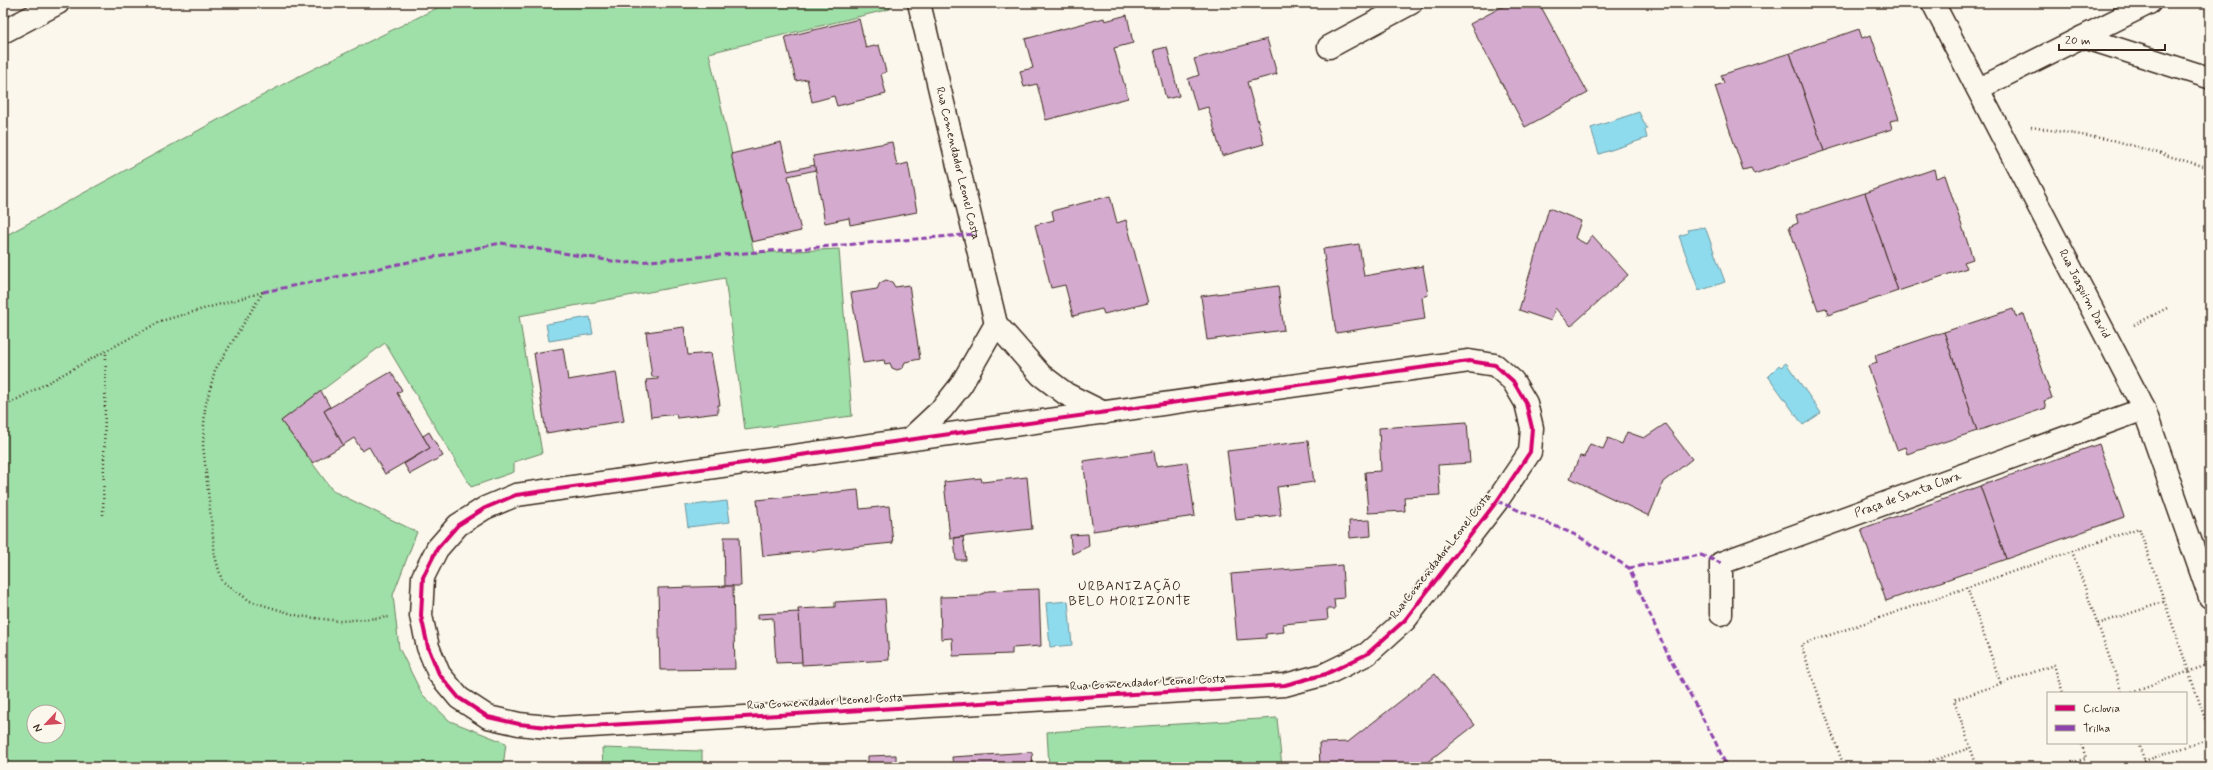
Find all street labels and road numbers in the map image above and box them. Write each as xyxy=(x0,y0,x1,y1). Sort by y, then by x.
street label: Rua Comendador Leonel Costa xyxy=(931,85,984,241)
street label: Rua Joaquim David xyxy=(2055,247,2114,341)
street label: Praça de Santa Clara xyxy=(1852,468,1964,522)
street label: Rua Comendador Leonel Costa xyxy=(1387,489,1495,623)
street label: Rua Comendador Leonel Costa xyxy=(1069,671,1227,695)
street label: Rua Comendador Leonel Costa xyxy=(746,690,904,714)

